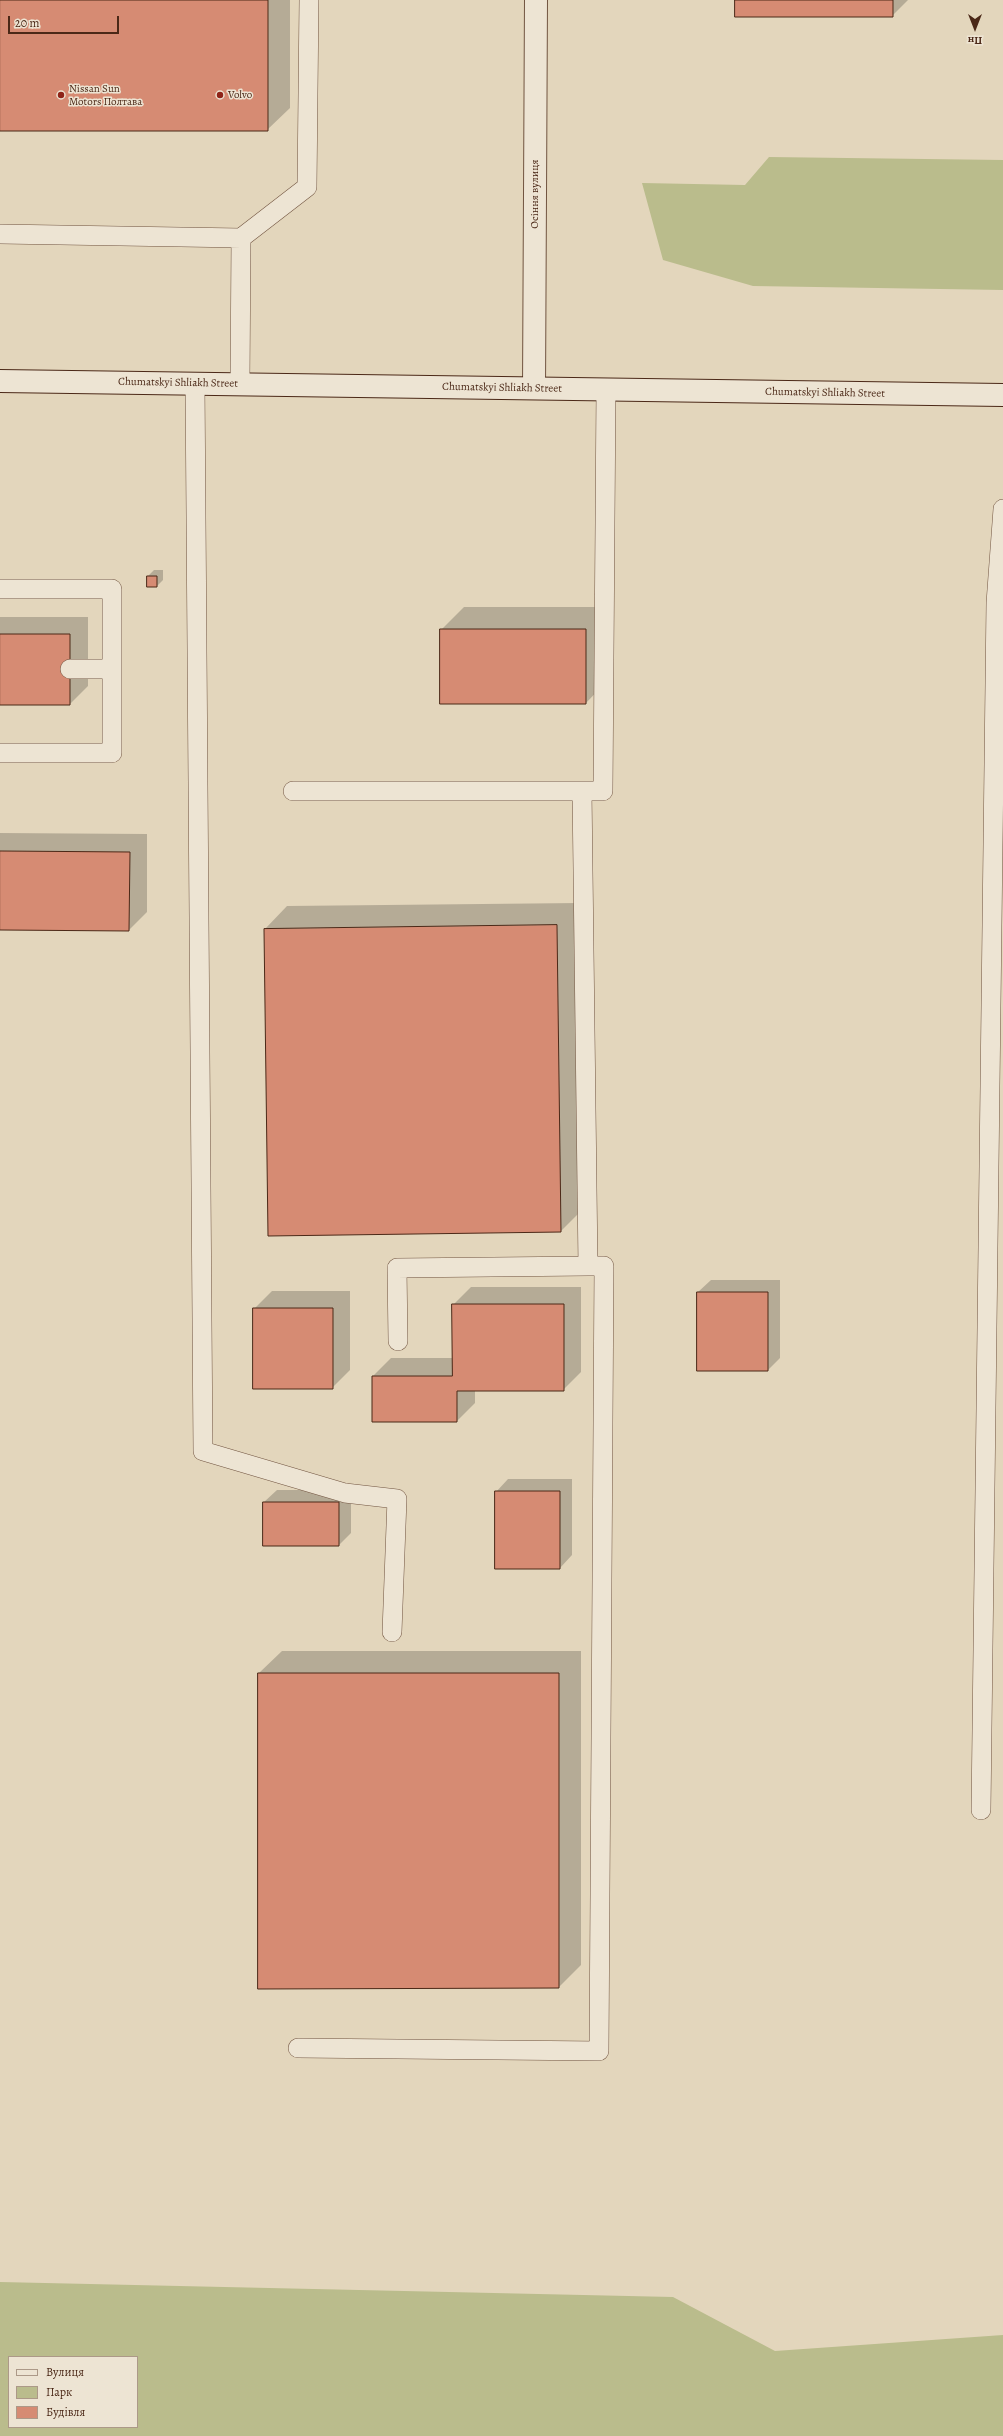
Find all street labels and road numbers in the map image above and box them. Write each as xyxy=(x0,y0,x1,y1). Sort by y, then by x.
street label: Осіння вулиця xyxy=(528,159,542,229)
street label: Chumatskyi Shliakh Street xyxy=(118,375,238,391)
street label: Chumatskyi Shliakh Street xyxy=(442,380,562,396)
street label: Chumatskyi Shliakh Street xyxy=(765,385,885,401)

